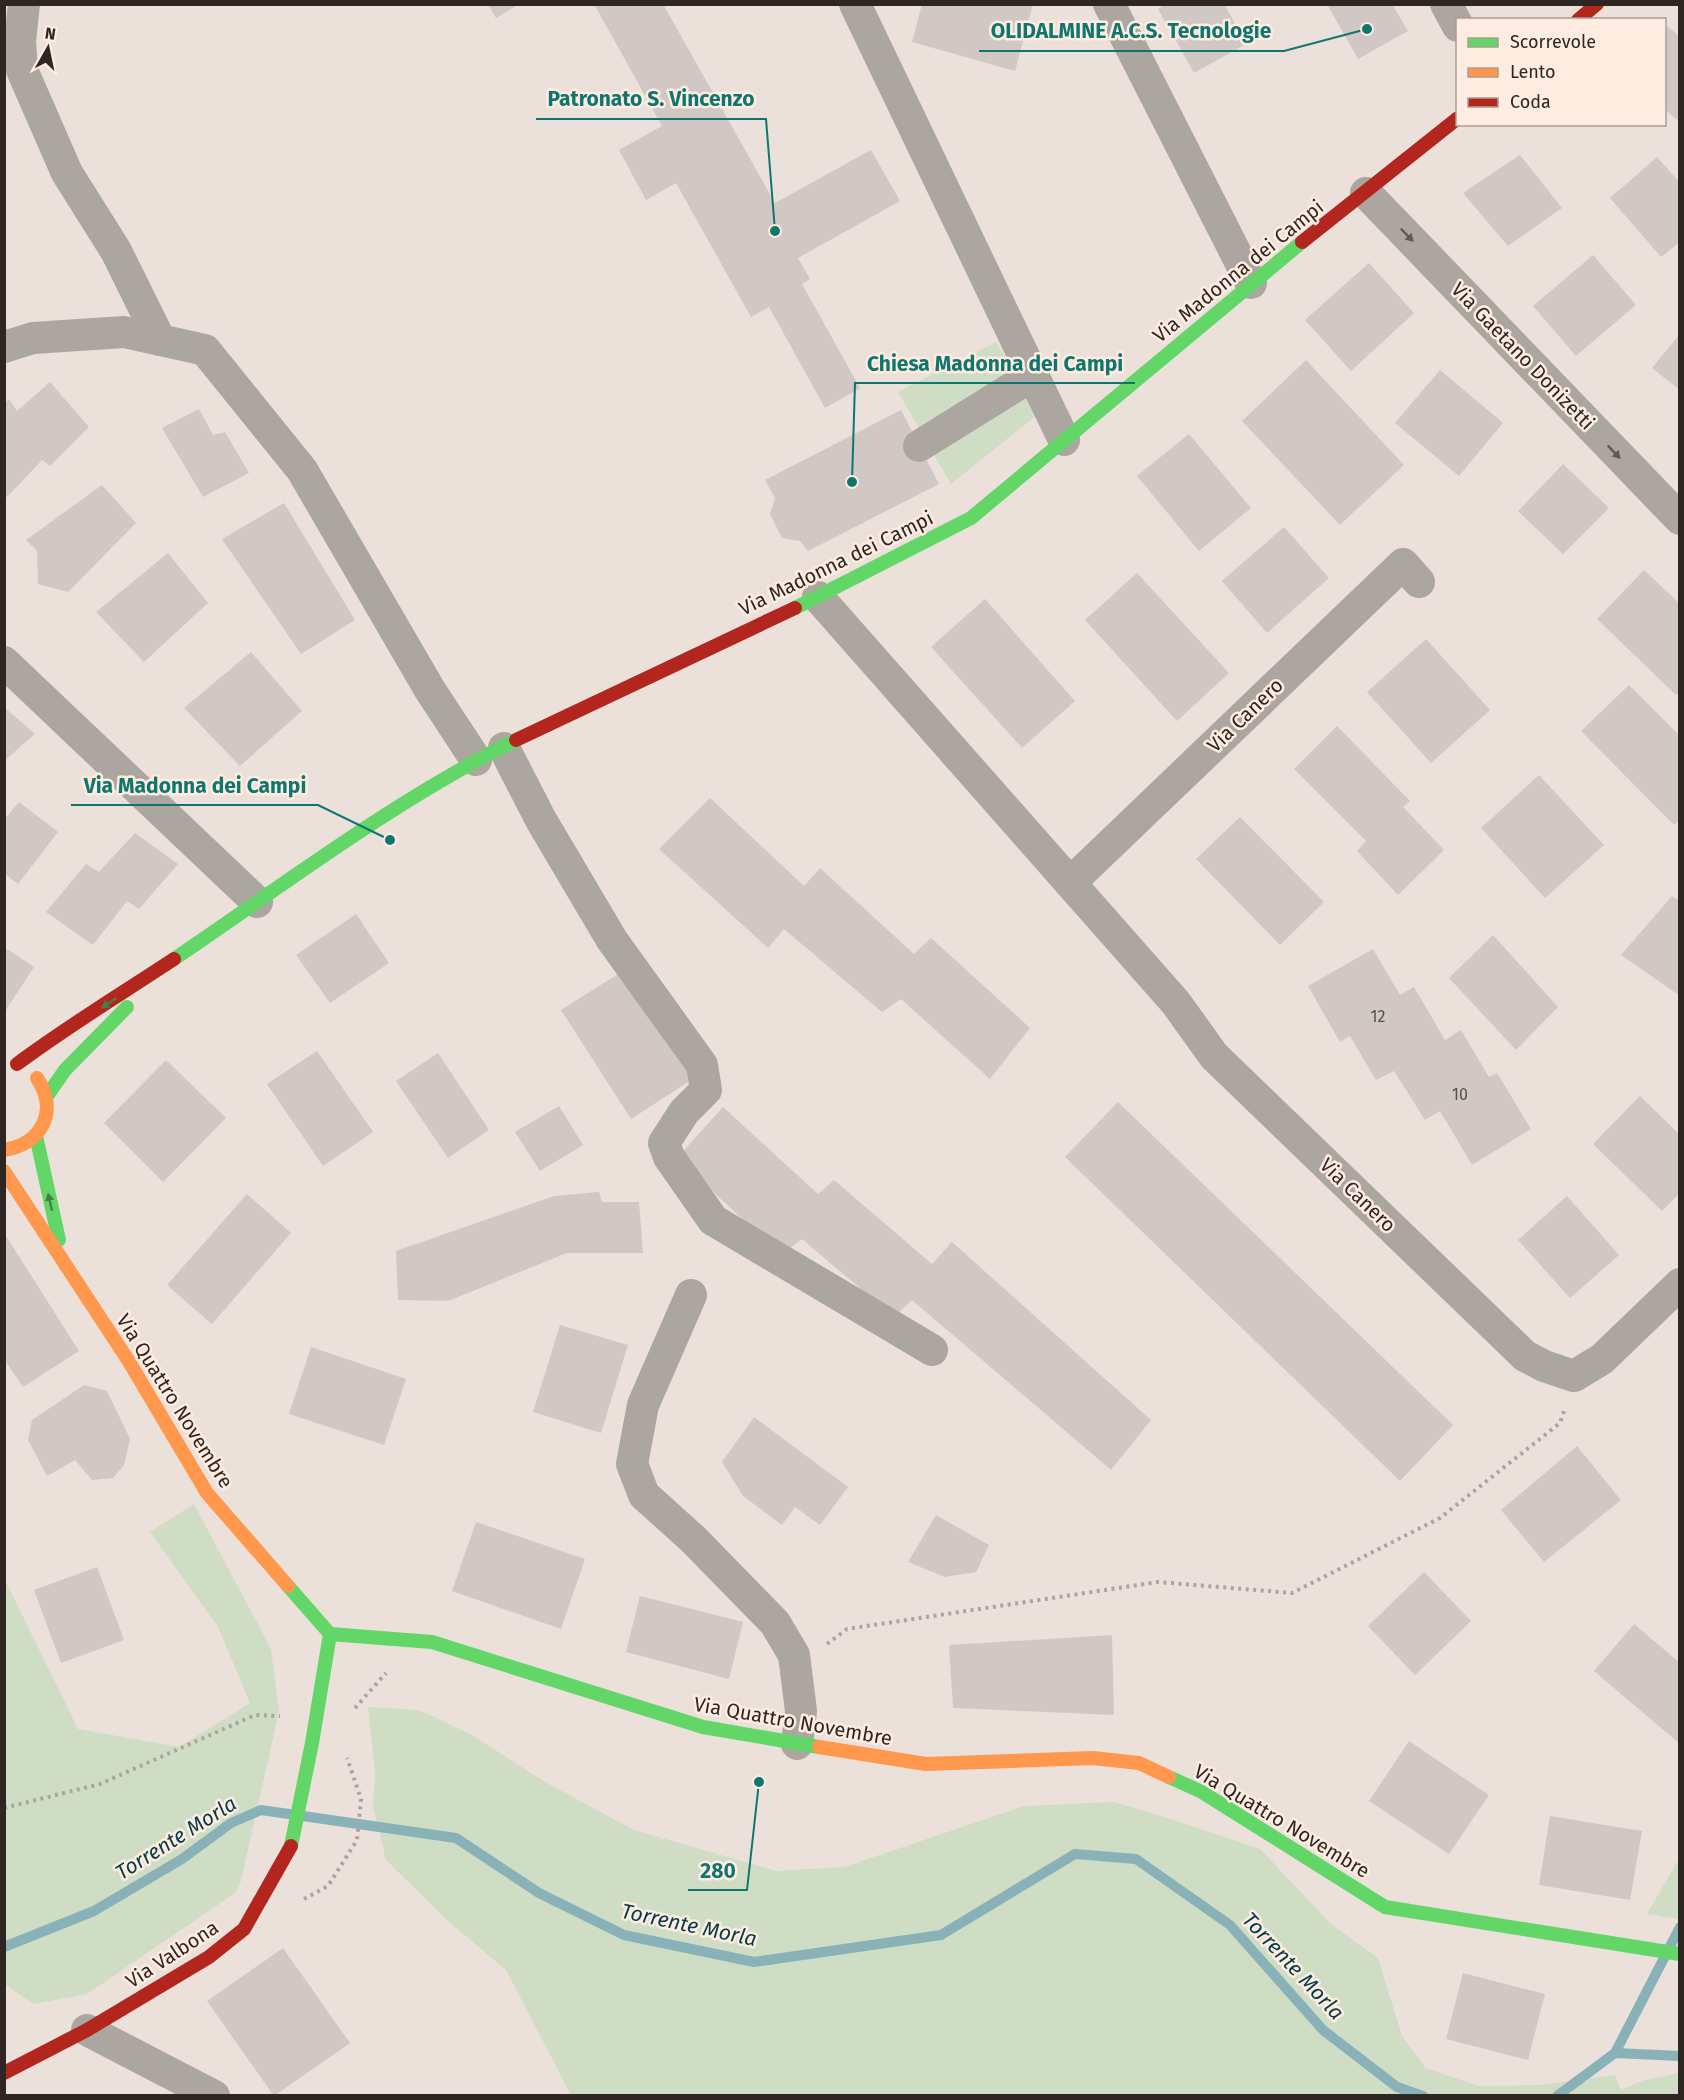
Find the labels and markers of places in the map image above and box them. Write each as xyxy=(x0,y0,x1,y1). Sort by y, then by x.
callout: OLIDALMINE A.C.S. Tecnologie xyxy=(979,12,1284,51)
callout: Patronato S. Vincenzo xyxy=(536,80,766,119)
callout: Chiesa Madonna dei Campi xyxy=(855,344,1135,383)
callout: Via Madonna dei Campi xyxy=(71,766,318,805)
callout: 280 xyxy=(688,1851,747,1890)

